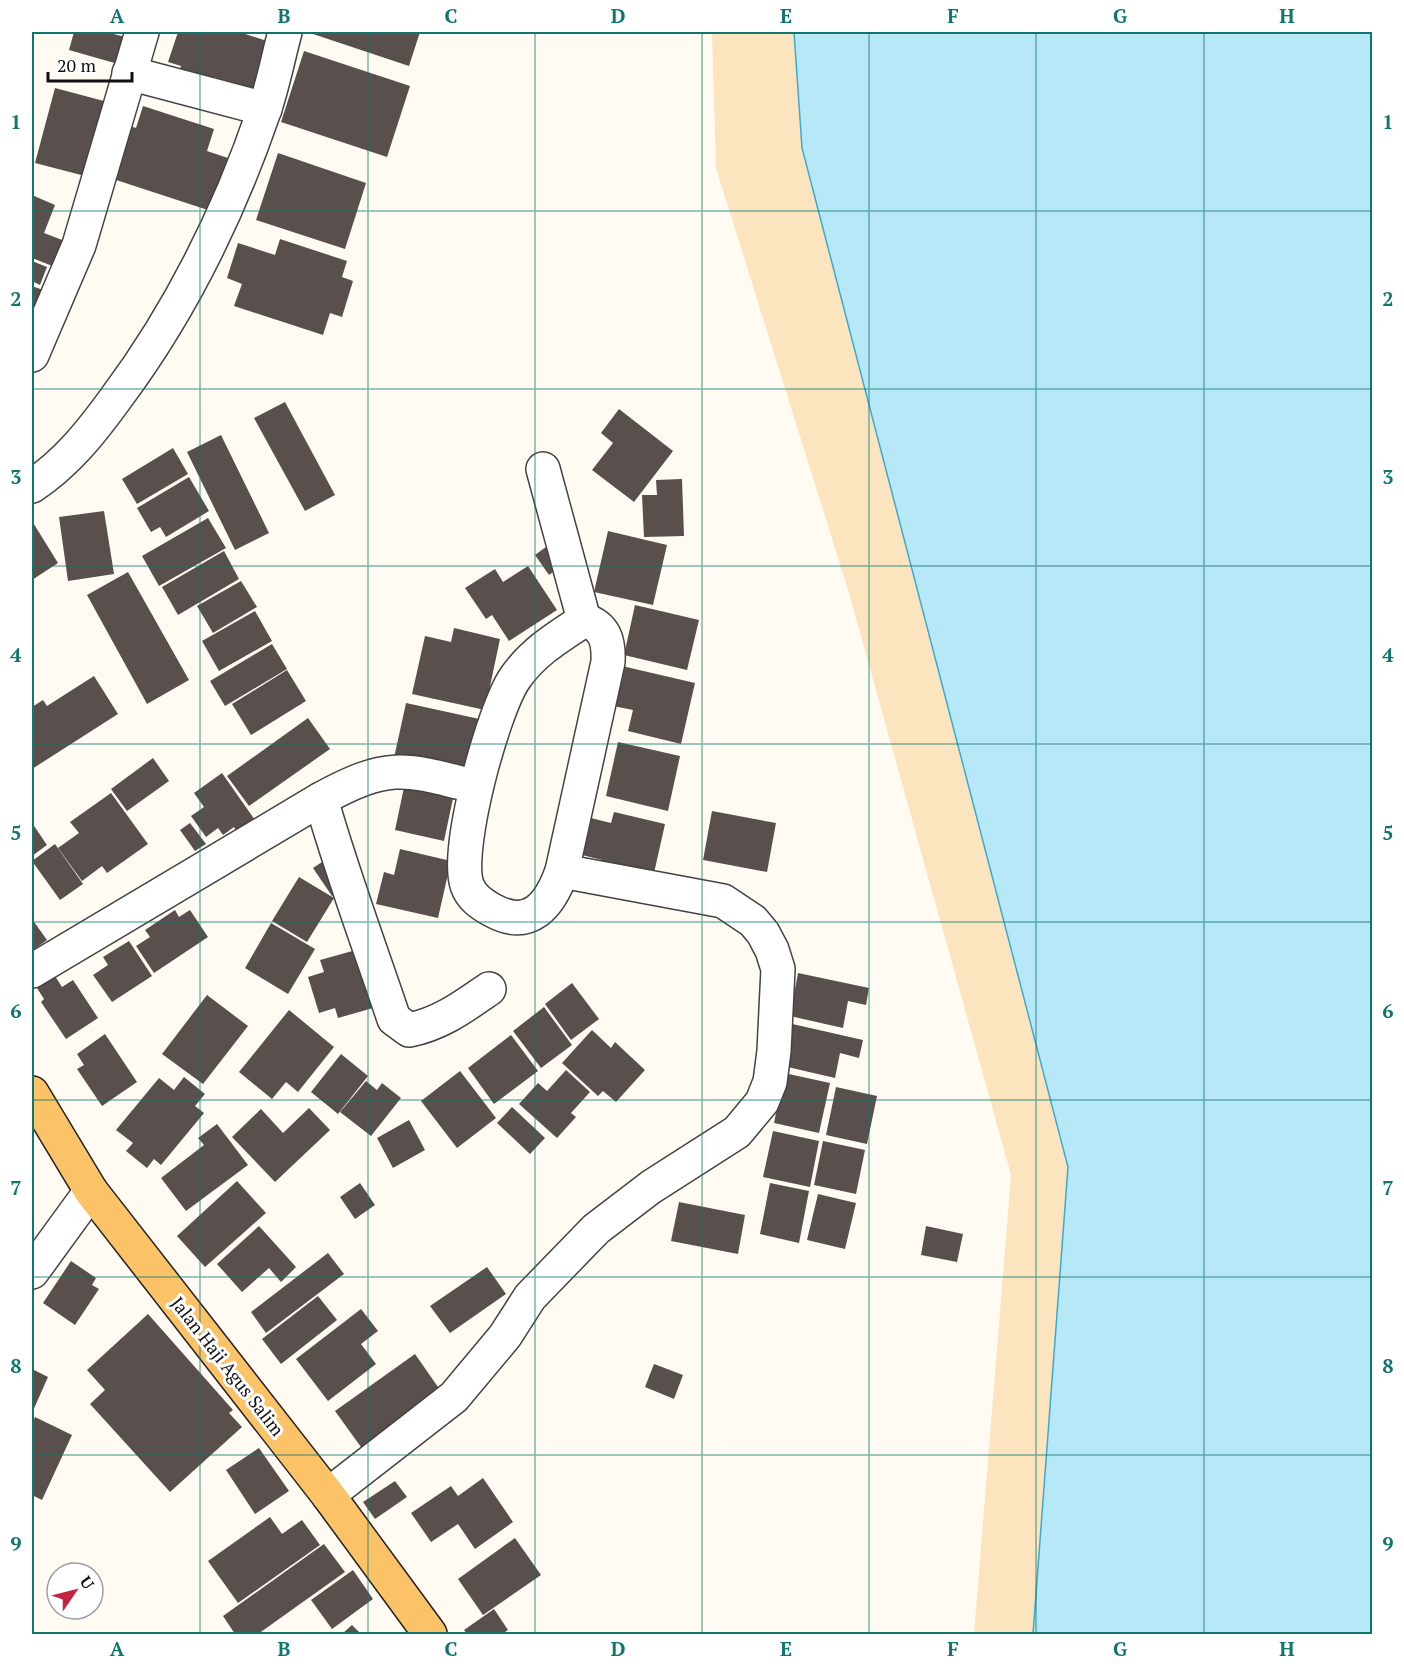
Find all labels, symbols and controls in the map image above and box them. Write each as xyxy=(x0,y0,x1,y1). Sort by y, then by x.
text: A xyxy=(110,2,125,29)
text: B xyxy=(278,2,291,29)
text: C xyxy=(444,2,458,29)
text: D xyxy=(611,2,625,29)
text: E xyxy=(780,2,792,29)
text: F xyxy=(947,2,959,29)
text: G xyxy=(1113,2,1127,29)
text: H xyxy=(1279,2,1295,29)
scale bar xyxy=(48,45,132,83)
text: 20 m xyxy=(57,53,97,77)
text: 1 xyxy=(10,108,22,135)
text: 1 xyxy=(1382,108,1394,135)
text: 2 xyxy=(10,285,22,312)
text: 2 xyxy=(1382,285,1394,312)
text: 3 xyxy=(10,463,22,490)
text: 3 xyxy=(1382,463,1394,490)
text: 4 xyxy=(10,641,22,668)
text: 4 xyxy=(1382,641,1394,668)
text: 5 xyxy=(10,819,22,846)
text: 5 xyxy=(1382,819,1394,846)
text: 6 xyxy=(10,997,22,1024)
text: 6 xyxy=(1382,997,1394,1024)
text: 7 xyxy=(10,1174,22,1201)
text: 7 xyxy=(1382,1174,1394,1201)
street label: Jalan Haji Agus Salim xyxy=(166,1291,290,1441)
text: 8 xyxy=(10,1352,22,1379)
text: 8 xyxy=(1382,1352,1394,1379)
text: 9 xyxy=(10,1530,22,1557)
text: 9 xyxy=(1382,1530,1394,1557)
north arrow xyxy=(45,1561,105,1621)
text: U xyxy=(75,1571,100,1594)
text: A xyxy=(110,1635,125,1662)
text: B xyxy=(278,1635,291,1662)
text: C xyxy=(444,1635,458,1662)
text: D xyxy=(611,1635,625,1662)
text: E xyxy=(780,1635,792,1662)
text: F xyxy=(947,1635,959,1662)
text: G xyxy=(1113,1635,1127,1662)
text: H xyxy=(1279,1635,1295,1662)

